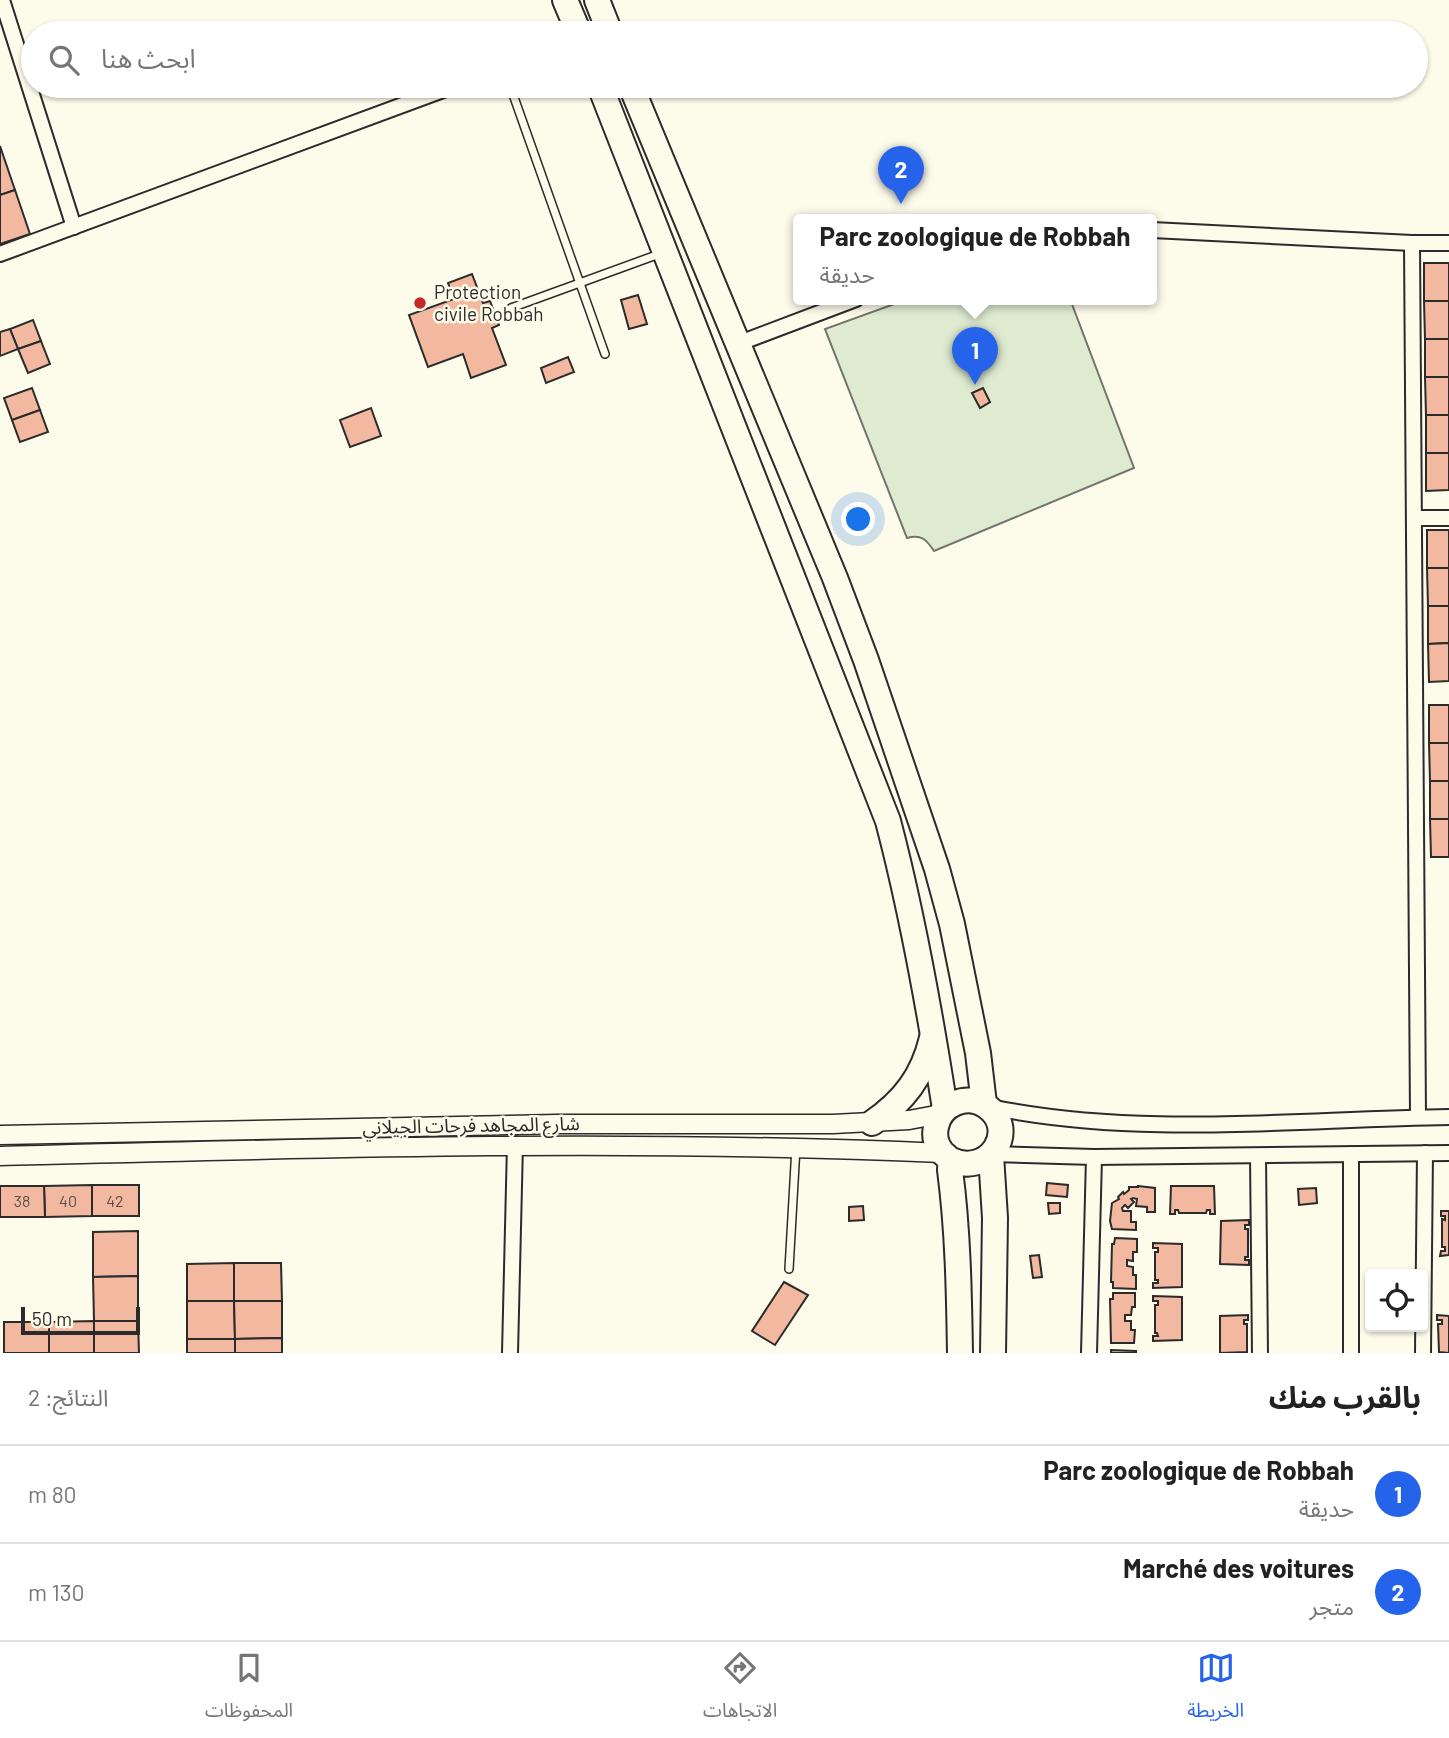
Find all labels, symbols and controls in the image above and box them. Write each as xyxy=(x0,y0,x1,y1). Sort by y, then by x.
search box xyxy=(21,21,1428,98)
icon: search xyxy=(45,41,83,79)
text: ابحث هنا xyxy=(101,42,196,73)
pin: 2 xyxy=(878,146,924,204)
popup xyxy=(793,214,1157,305)
text: Parc zoologique de Robbah xyxy=(820,220,1130,251)
text: حديقة xyxy=(820,260,875,288)
place label: Protection civile Robbah xyxy=(434,280,544,325)
marker: Protection civile Robbah xyxy=(412,295,428,311)
pin: 1 xyxy=(952,327,998,385)
your location xyxy=(841,502,875,536)
street label: شارع المجاهد فرحات الجيلاني xyxy=(362,1111,580,1142)
house number: 38 xyxy=(14,1191,30,1210)
house number: 40 xyxy=(59,1191,77,1210)
house number: 42 xyxy=(106,1191,124,1210)
map controls xyxy=(1365,1269,1428,1332)
button: locate xyxy=(1365,1269,1428,1332)
scale bar xyxy=(21,1304,140,1336)
text: 50 m xyxy=(32,1307,72,1330)
text: بالقرب منك xyxy=(1269,1378,1421,1414)
text: النتائج: 2 xyxy=(28,1383,108,1411)
text: Parc zoologique de Robbah xyxy=(1043,1454,1354,1485)
text: 80 m xyxy=(28,1480,77,1508)
text: 1 xyxy=(1394,1480,1402,1508)
text: حديقة xyxy=(1299,1494,1354,1522)
text: Marché des voitures xyxy=(1123,1552,1354,1583)
text: 130 m xyxy=(28,1578,85,1606)
text: 2 xyxy=(1392,1578,1404,1606)
text: متجر xyxy=(1310,1592,1354,1620)
tab: المحفوظات xyxy=(205,1649,293,1731)
tab: الاتجاهات xyxy=(703,1649,777,1731)
tab: الخريطة xyxy=(1187,1649,1244,1731)

